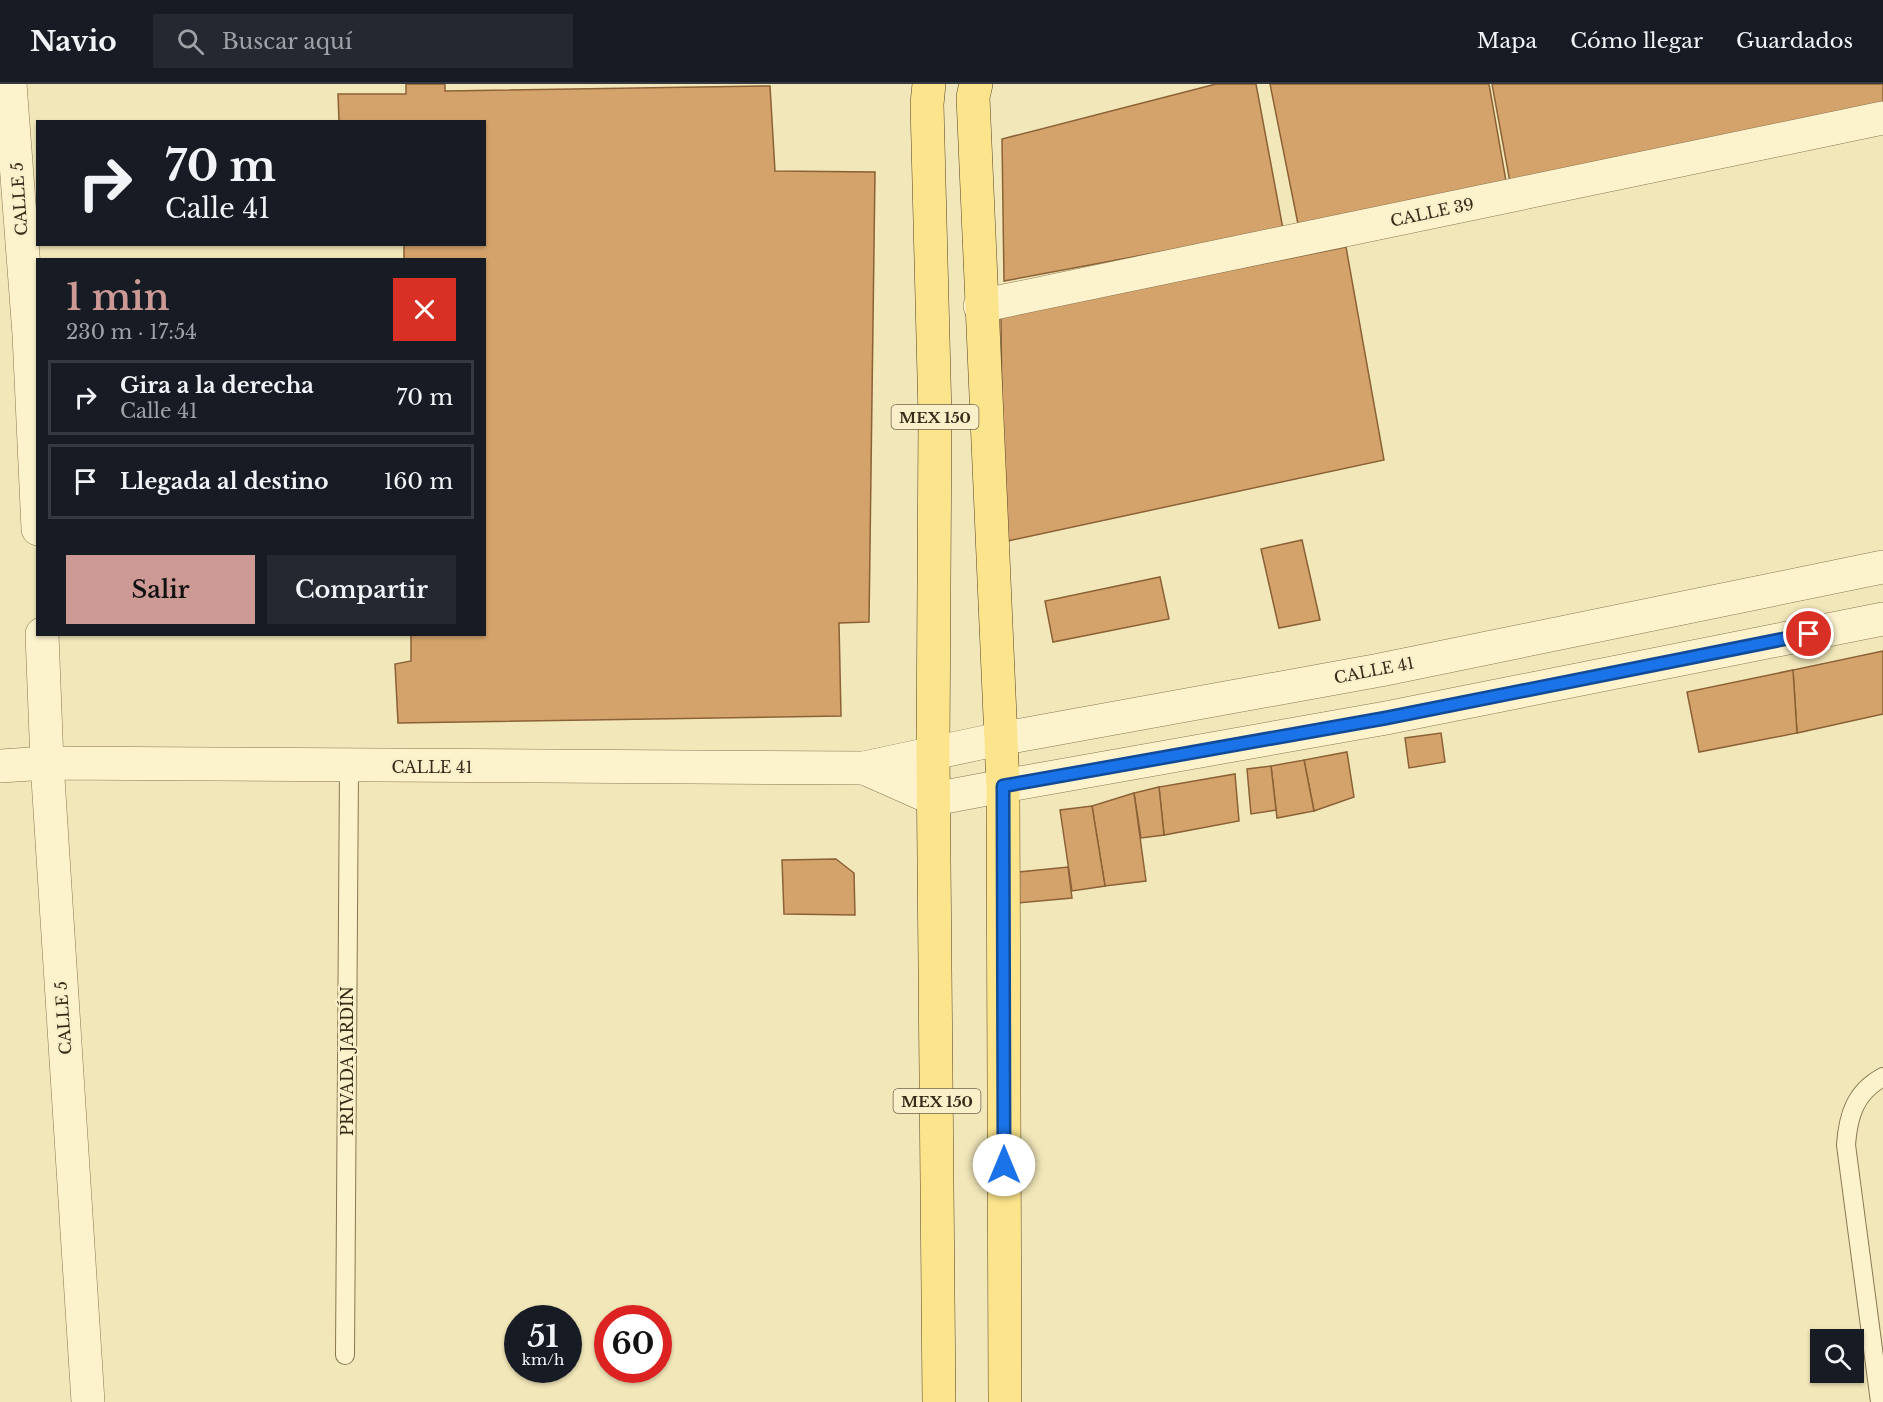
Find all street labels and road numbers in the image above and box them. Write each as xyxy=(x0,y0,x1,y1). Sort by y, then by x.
street label: CALLE 5 xyxy=(6,162,32,236)
street label: CALLE 39 xyxy=(1388,193,1476,231)
road number: MEX 150 xyxy=(892,405,978,429)
street label: CALLE 41 xyxy=(1332,652,1416,688)
street label: CALLE 41 xyxy=(391,757,473,777)
street label: CALLE 5 xyxy=(50,981,76,1055)
street label: PRIVADA JARDÍN xyxy=(337,986,357,1136)
road number: MEX 150 xyxy=(894,1089,980,1113)

